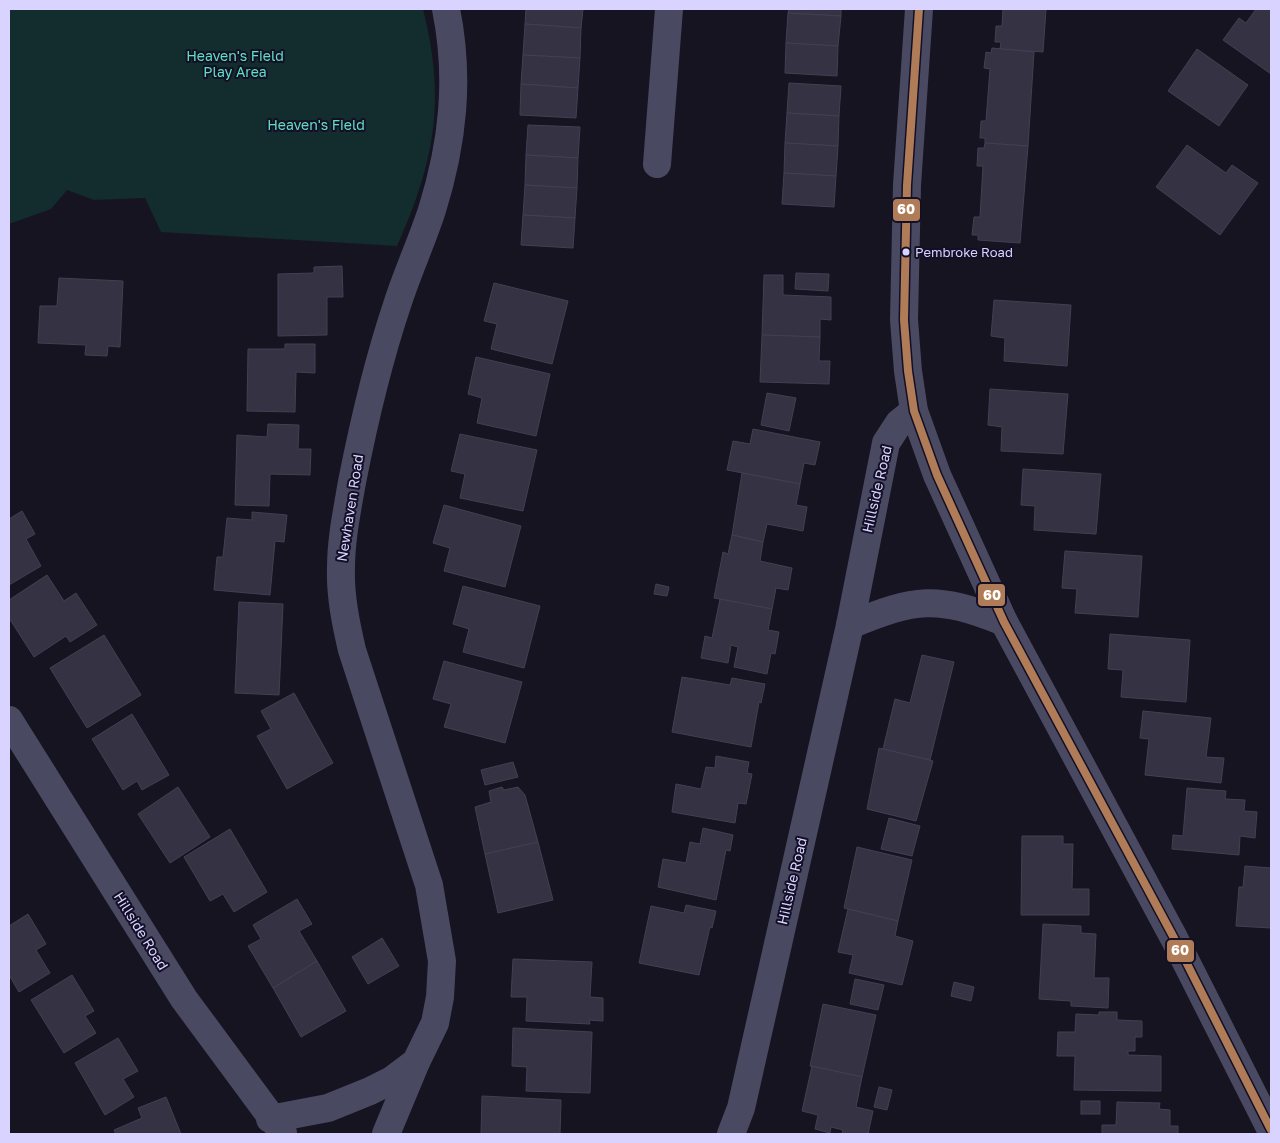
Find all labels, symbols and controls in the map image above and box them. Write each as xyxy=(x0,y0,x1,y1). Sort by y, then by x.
park label: Heaven's Field Play Area xyxy=(186,47,284,80)
park label: Heaven's Field xyxy=(267,116,365,133)
line badge: 60 xyxy=(892,198,921,222)
text: 60 xyxy=(897,200,915,217)
place label: Pembroke Road xyxy=(915,244,1013,260)
marker: Pembroke Road xyxy=(901,247,911,257)
street label: Hillside Road xyxy=(858,444,895,534)
street label: Newhaven Road xyxy=(333,453,366,563)
line badge: 60 xyxy=(977,583,1006,607)
text: 60 xyxy=(983,586,1001,603)
street label: Hillside Road xyxy=(773,836,810,926)
street label: Hillside Road xyxy=(111,888,172,973)
line badge: 60 xyxy=(1166,939,1195,963)
text: 60 xyxy=(1171,941,1189,958)

